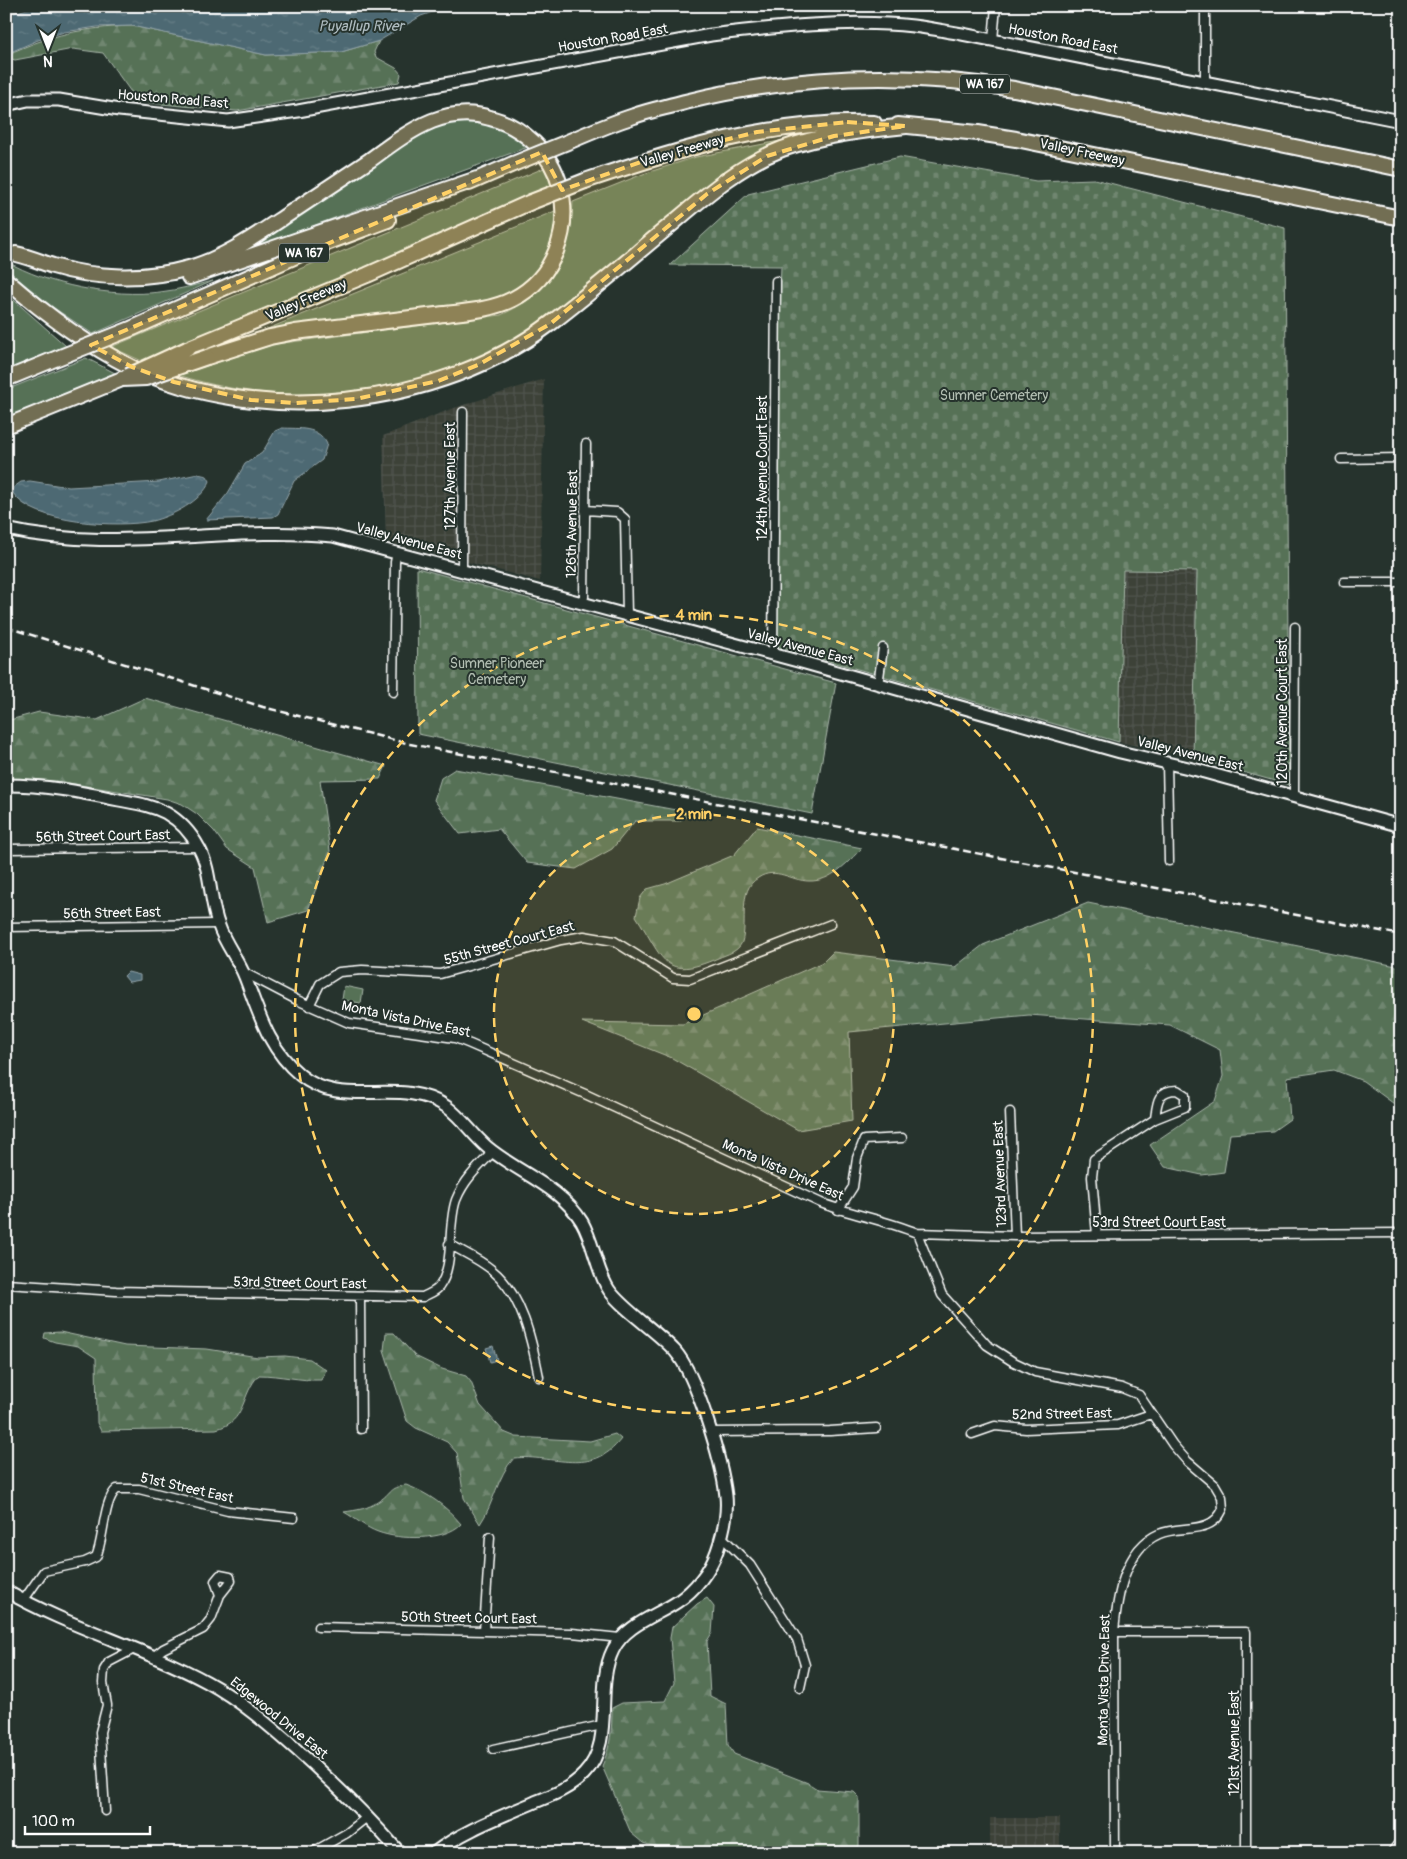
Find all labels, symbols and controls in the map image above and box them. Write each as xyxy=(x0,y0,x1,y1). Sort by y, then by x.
water label: Puyallup River xyxy=(318,17,405,36)
street label: Houston Road East xyxy=(557,20,670,56)
street label: Houston Road East xyxy=(1007,20,1120,58)
north arrow xyxy=(22,22,72,72)
text: N xyxy=(43,52,53,69)
road number: WA 167 xyxy=(960,74,1010,94)
street label: Houston Road East xyxy=(117,86,230,112)
street label: Valley Freeway xyxy=(638,131,726,171)
street label: Valley Freeway xyxy=(1038,135,1126,169)
road number: WA 167 xyxy=(279,244,329,262)
street label: Valley Freeway xyxy=(263,275,349,325)
park label: Sumner Cemetery xyxy=(940,387,1048,404)
street label: 124th Avenue Court East xyxy=(754,395,771,541)
street label: 127th Avenue East xyxy=(442,422,459,530)
street label: 126th Avenue East xyxy=(563,469,581,578)
street label: Valley Avenue East xyxy=(354,519,464,563)
text: 4 min xyxy=(676,606,713,625)
street label: Valley Avenue East xyxy=(745,625,855,669)
street label: 120th Avenue Court East xyxy=(1274,638,1291,785)
park label: Sumner Pioneer Cemetery xyxy=(450,655,544,688)
street label: Valley Avenue East xyxy=(1135,733,1245,776)
text: 2 min xyxy=(676,805,712,824)
street label: 56th Street Court East xyxy=(36,826,171,846)
street label: 56th Street East xyxy=(63,904,161,922)
street label: 55th Street Court East xyxy=(442,917,576,969)
street label: Monta Vista Drive East xyxy=(340,997,472,1041)
centre of rings xyxy=(685,1005,703,1023)
street label: 123rd Avenue East xyxy=(990,1120,1010,1228)
street label: Monta Vista Drive East xyxy=(720,1136,847,1205)
street label: 53rd Street Court East xyxy=(1092,1214,1226,1231)
street label: 53rd Street Court East xyxy=(233,1273,367,1293)
street label: 52nd Street East xyxy=(1012,1405,1112,1423)
street label: 51st Street East xyxy=(139,1469,235,1507)
street label: 50th Street Court East xyxy=(401,1608,537,1628)
street label: Monta Vista Drive East xyxy=(1094,1614,1114,1746)
street label: Edgewood Drive East xyxy=(227,1673,332,1763)
street label: 121st Avenue East xyxy=(1226,1690,1243,1796)
scale bar xyxy=(25,1804,150,1836)
text: 100 m xyxy=(32,1812,75,1831)

